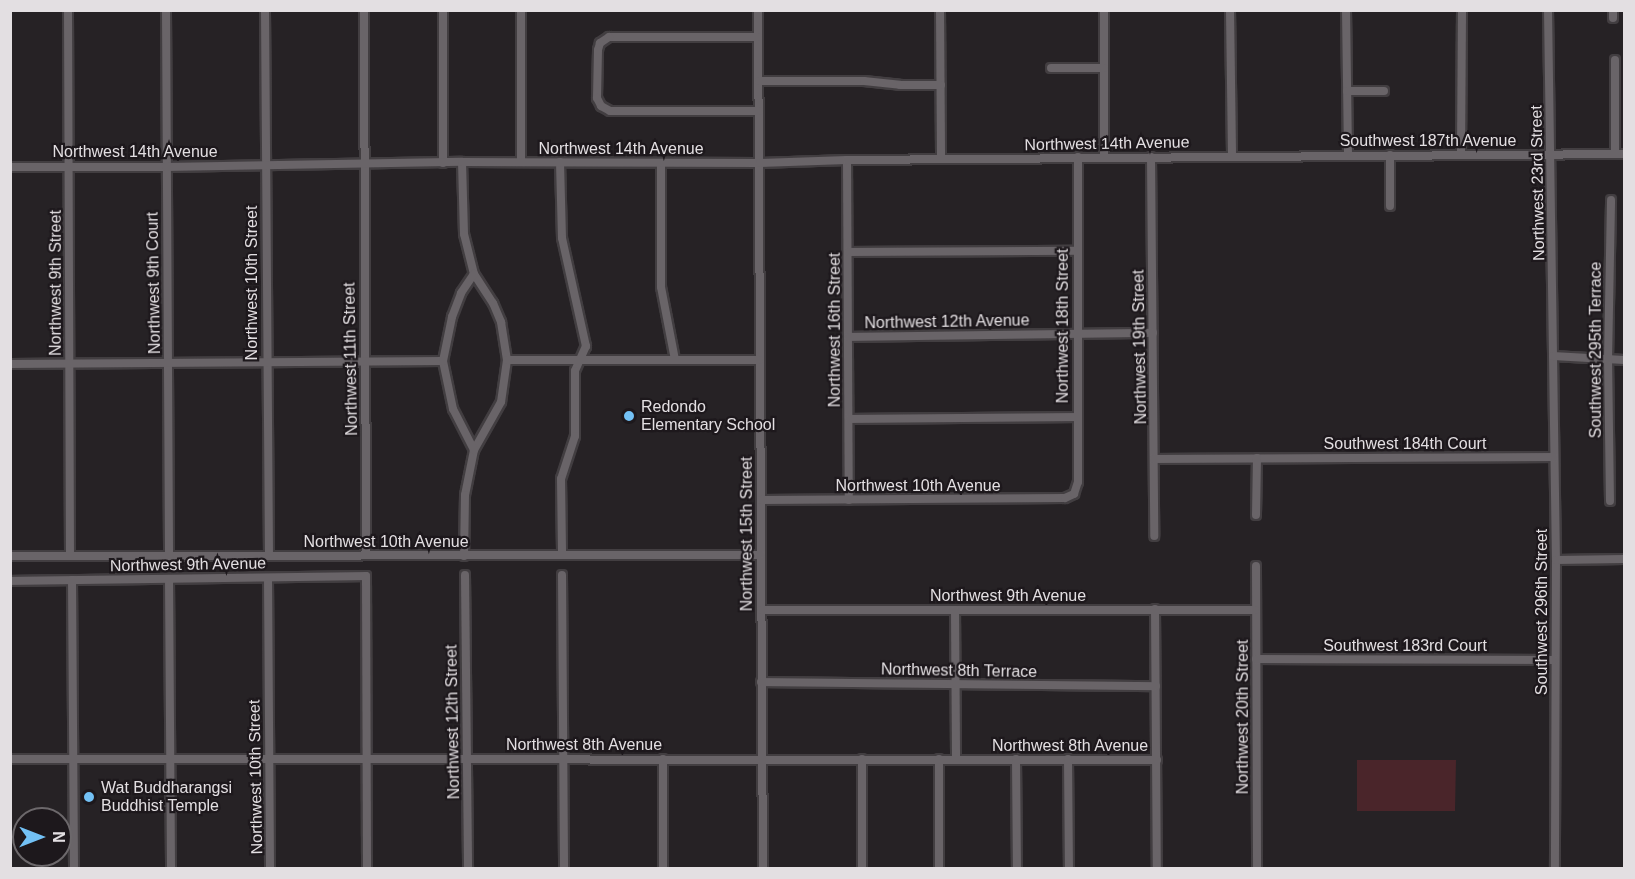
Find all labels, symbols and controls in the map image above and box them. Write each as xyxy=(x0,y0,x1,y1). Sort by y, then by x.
street label: Northwest 23rd Street xyxy=(1527,105,1549,261)
street label: Southwest 187th Avenue xyxy=(1339,131,1517,151)
street label: Northwest 14th Avenue xyxy=(1024,133,1190,155)
street label: Northwest 14th Avenue xyxy=(538,139,704,159)
street label: Northwest 14th Avenue xyxy=(52,142,218,162)
street label: Northwest 10th Street xyxy=(242,206,262,360)
street label: Northwest 9th Street xyxy=(46,210,66,356)
street label: Northwest 9th Court xyxy=(143,212,165,354)
street label: Northwest 18th Street xyxy=(1053,249,1073,403)
street label: Northwest 16th Street xyxy=(825,253,845,407)
street label: Southwest 295th Terrace xyxy=(1586,262,1606,438)
street label: Northwest 19th Street xyxy=(1129,269,1151,425)
street label: Northwest 11th Street xyxy=(340,282,362,436)
street label: Northwest 12th Avenue xyxy=(864,311,1030,333)
place label: Redondo Elementary School xyxy=(641,397,775,435)
marker: Redondo Elementary School xyxy=(622,409,636,423)
street label: Southwest 184th Court xyxy=(1324,434,1486,454)
street label: Northwest 15th Street xyxy=(737,457,757,611)
street label: Northwest 10th Avenue xyxy=(835,476,1001,496)
street label: Southwest 296th Street xyxy=(1532,529,1552,695)
street label: Northwest 10th Avenue xyxy=(303,532,469,552)
street label: Northwest 9th Avenue xyxy=(109,554,267,576)
street label: Northwest 9th Avenue xyxy=(929,586,1087,606)
street label: Southwest 183rd Court xyxy=(1323,636,1487,656)
street label: Northwest 20th Street xyxy=(1233,640,1253,794)
street label: Northwest 12th Street xyxy=(442,644,464,800)
street label: Northwest 8th Terrace xyxy=(881,660,1037,682)
street label: Northwest 10th Street xyxy=(245,699,267,855)
street label: Northwest 8th Avenue xyxy=(505,735,663,755)
street label: Northwest 8th Avenue xyxy=(991,736,1149,756)
place label: Wat Buddharangsi Buddhist Temple xyxy=(101,778,232,816)
marker: Wat Buddharangsi Buddhist Temple xyxy=(82,790,96,804)
north arrow xyxy=(12,807,72,867)
text: N xyxy=(50,831,67,843)

